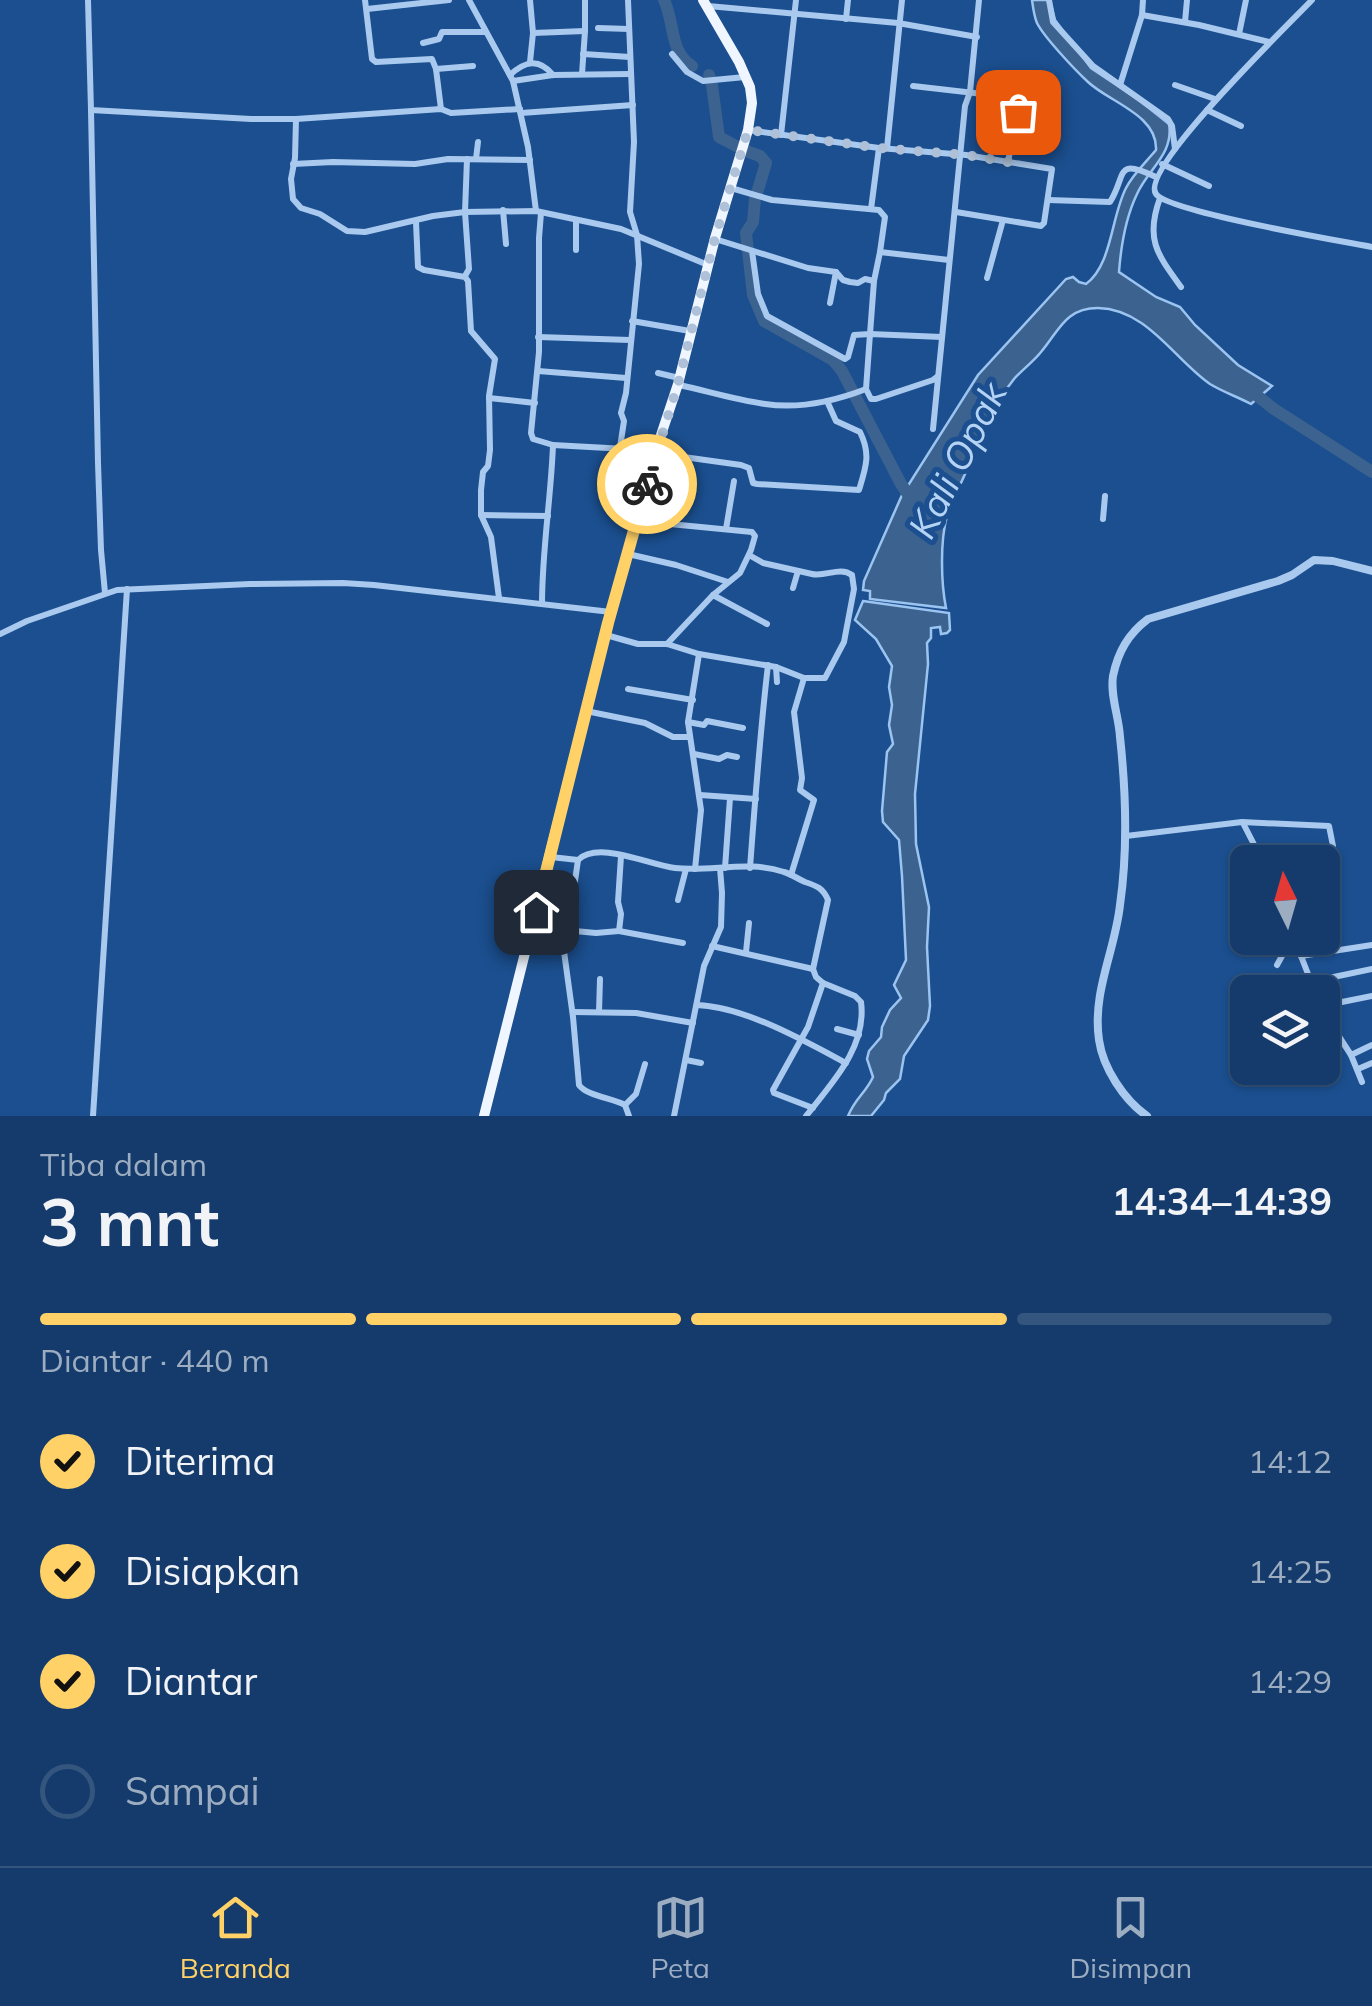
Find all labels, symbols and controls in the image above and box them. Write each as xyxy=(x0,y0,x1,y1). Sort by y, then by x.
pin xyxy=(976,70,1061,155)
icon: bag xyxy=(991,85,1046,140)
water label: Kali Opak xyxy=(897,372,1017,546)
courier xyxy=(597,434,697,534)
icon: bike xyxy=(620,457,675,512)
north arrow xyxy=(1230,845,1340,955)
map controls xyxy=(1230,845,1340,1085)
pin xyxy=(494,870,579,955)
icon: home xyxy=(509,885,564,940)
button: layers xyxy=(1230,975,1340,1085)
text: Tiba dalam xyxy=(40,1144,207,1184)
text: 14:34–14:39 xyxy=(1112,1177,1332,1225)
text: 3 mnt xyxy=(40,1181,219,1262)
text: Diantar · 440 m xyxy=(40,1340,270,1380)
icon: check xyxy=(40,1434,95,1489)
text: Diterima xyxy=(125,1437,275,1485)
text: 14:12 xyxy=(1248,1441,1332,1481)
icon: check xyxy=(40,1544,95,1599)
text: Disiapkan xyxy=(125,1547,300,1595)
text: 14:25 xyxy=(1248,1551,1332,1591)
icon: check xyxy=(40,1654,95,1709)
text: Diantar xyxy=(125,1657,257,1705)
text: 14:29 xyxy=(1248,1661,1332,1701)
text: Sampai xyxy=(125,1767,259,1815)
tab: Beranda xyxy=(180,1890,291,1985)
tab: Peta xyxy=(650,1890,710,1985)
tab: Disimpan xyxy=(1069,1890,1192,1985)

